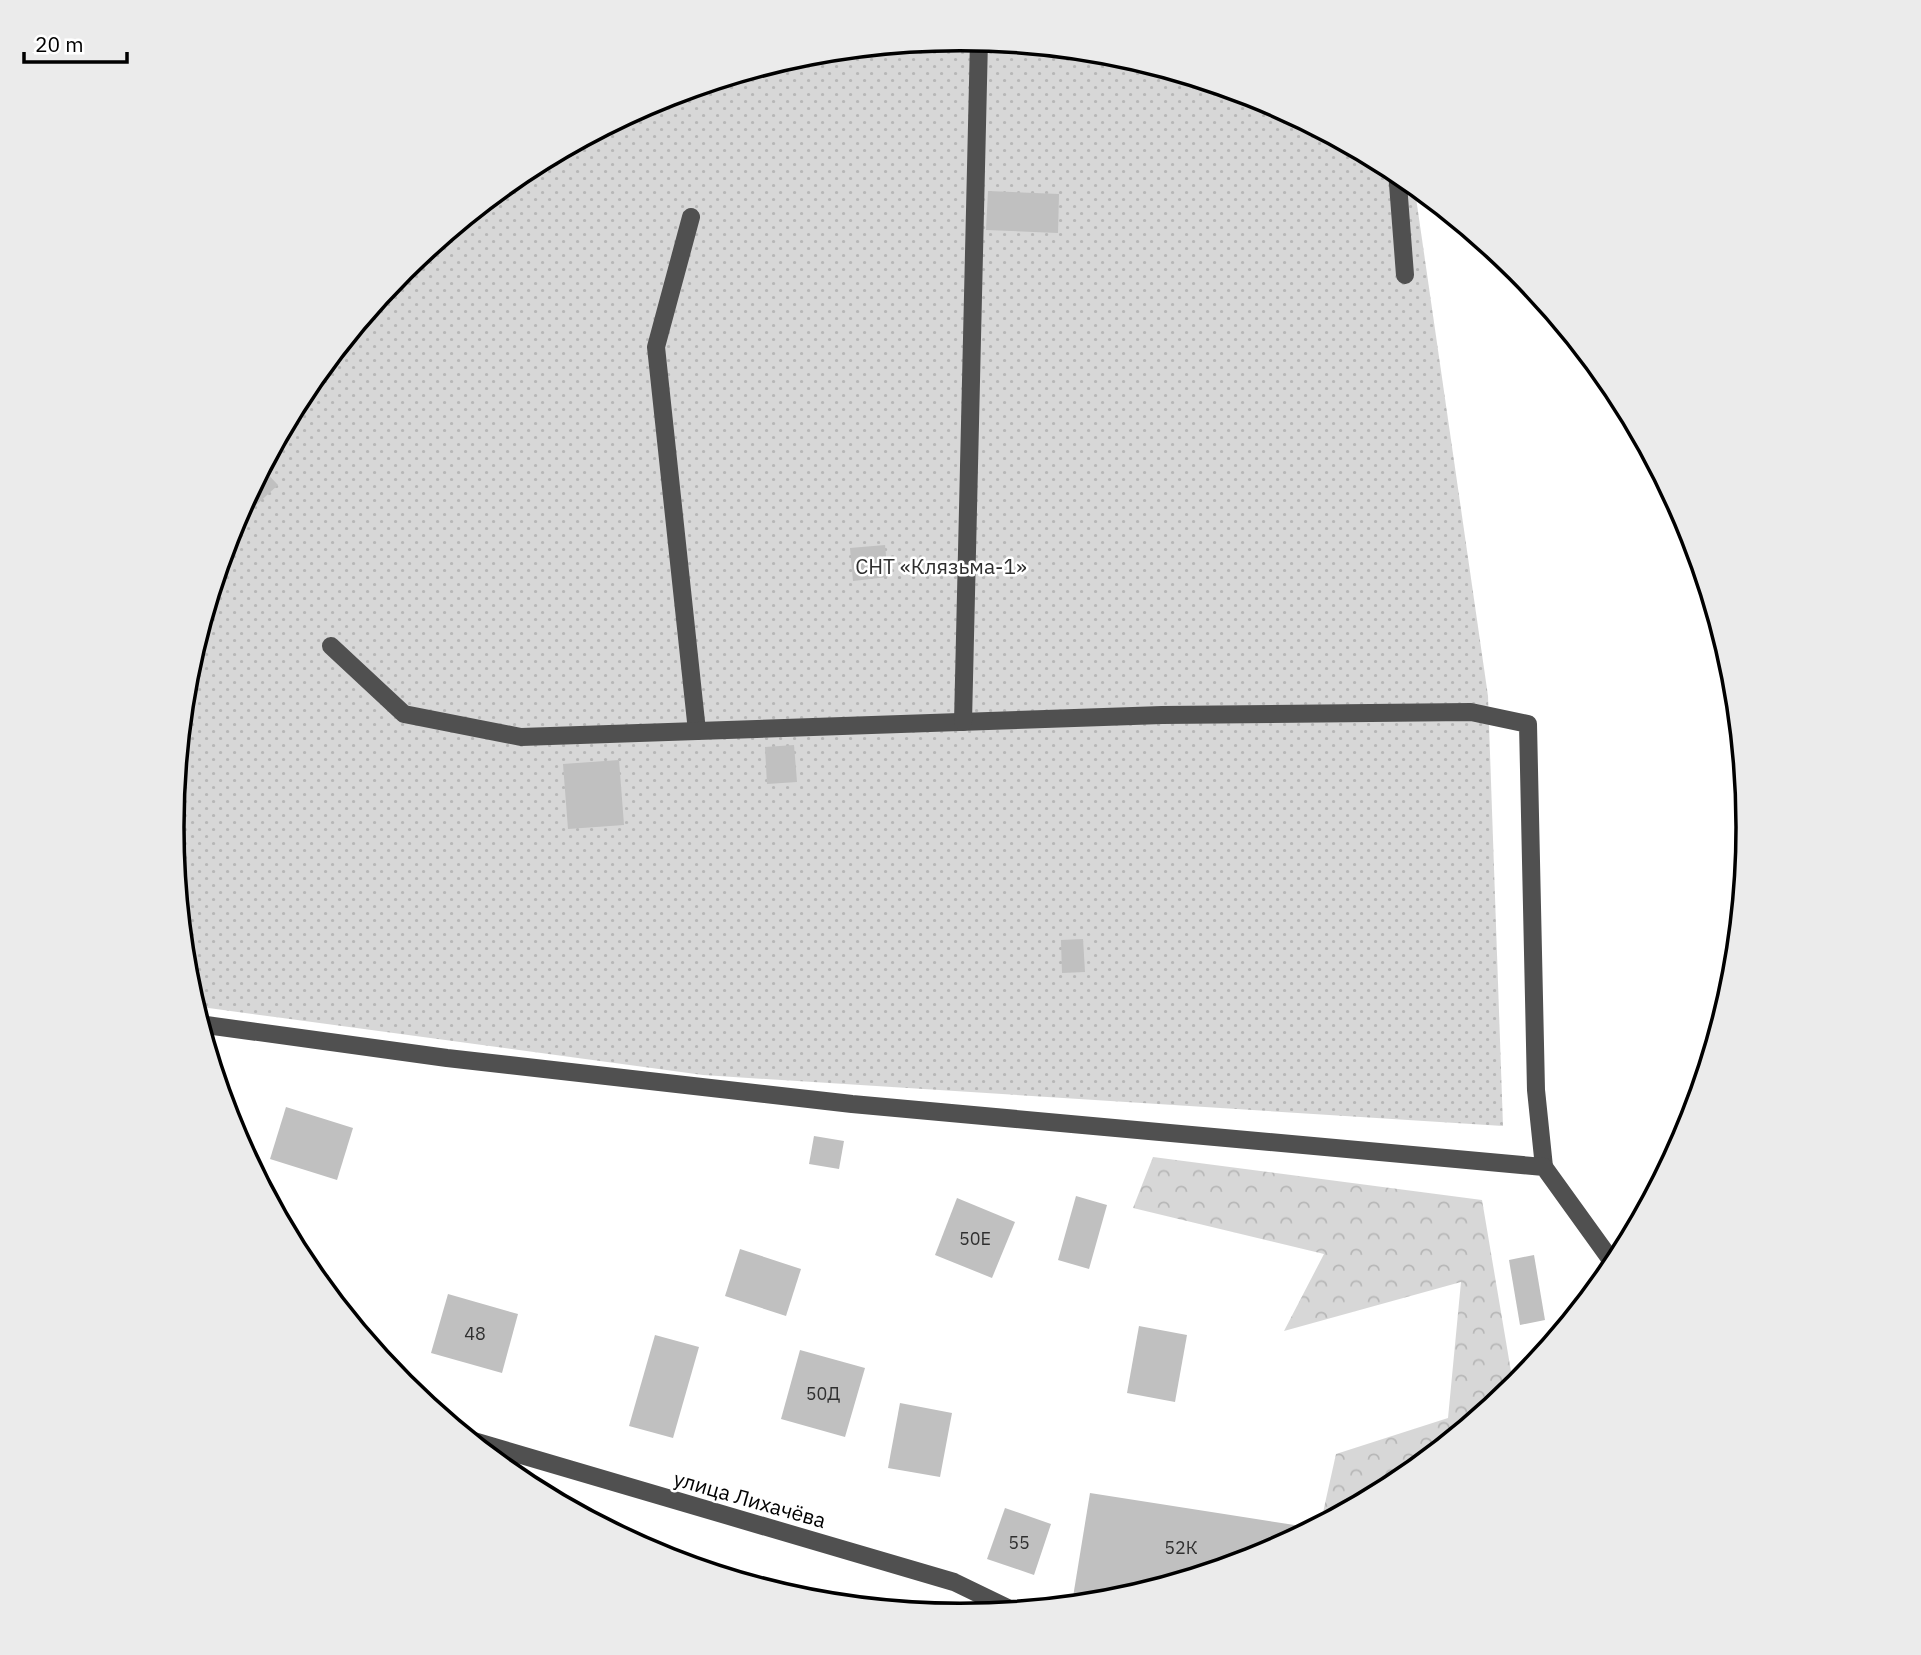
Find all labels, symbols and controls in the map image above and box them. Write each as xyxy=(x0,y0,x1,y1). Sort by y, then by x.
scale bar xyxy=(24,21,128,65)
text: 20 m xyxy=(35,30,84,58)
park label: СНТ «Клязьма-1» xyxy=(855,552,1027,580)
house number: 50Е xyxy=(959,1227,991,1250)
house number: 48 xyxy=(464,1322,486,1345)
house number: 50Д xyxy=(806,1382,840,1405)
street label: улица Лихачёва xyxy=(671,1464,829,1534)
house number: 55 xyxy=(1008,1531,1030,1554)
house number: 52К xyxy=(1164,1536,1198,1559)

